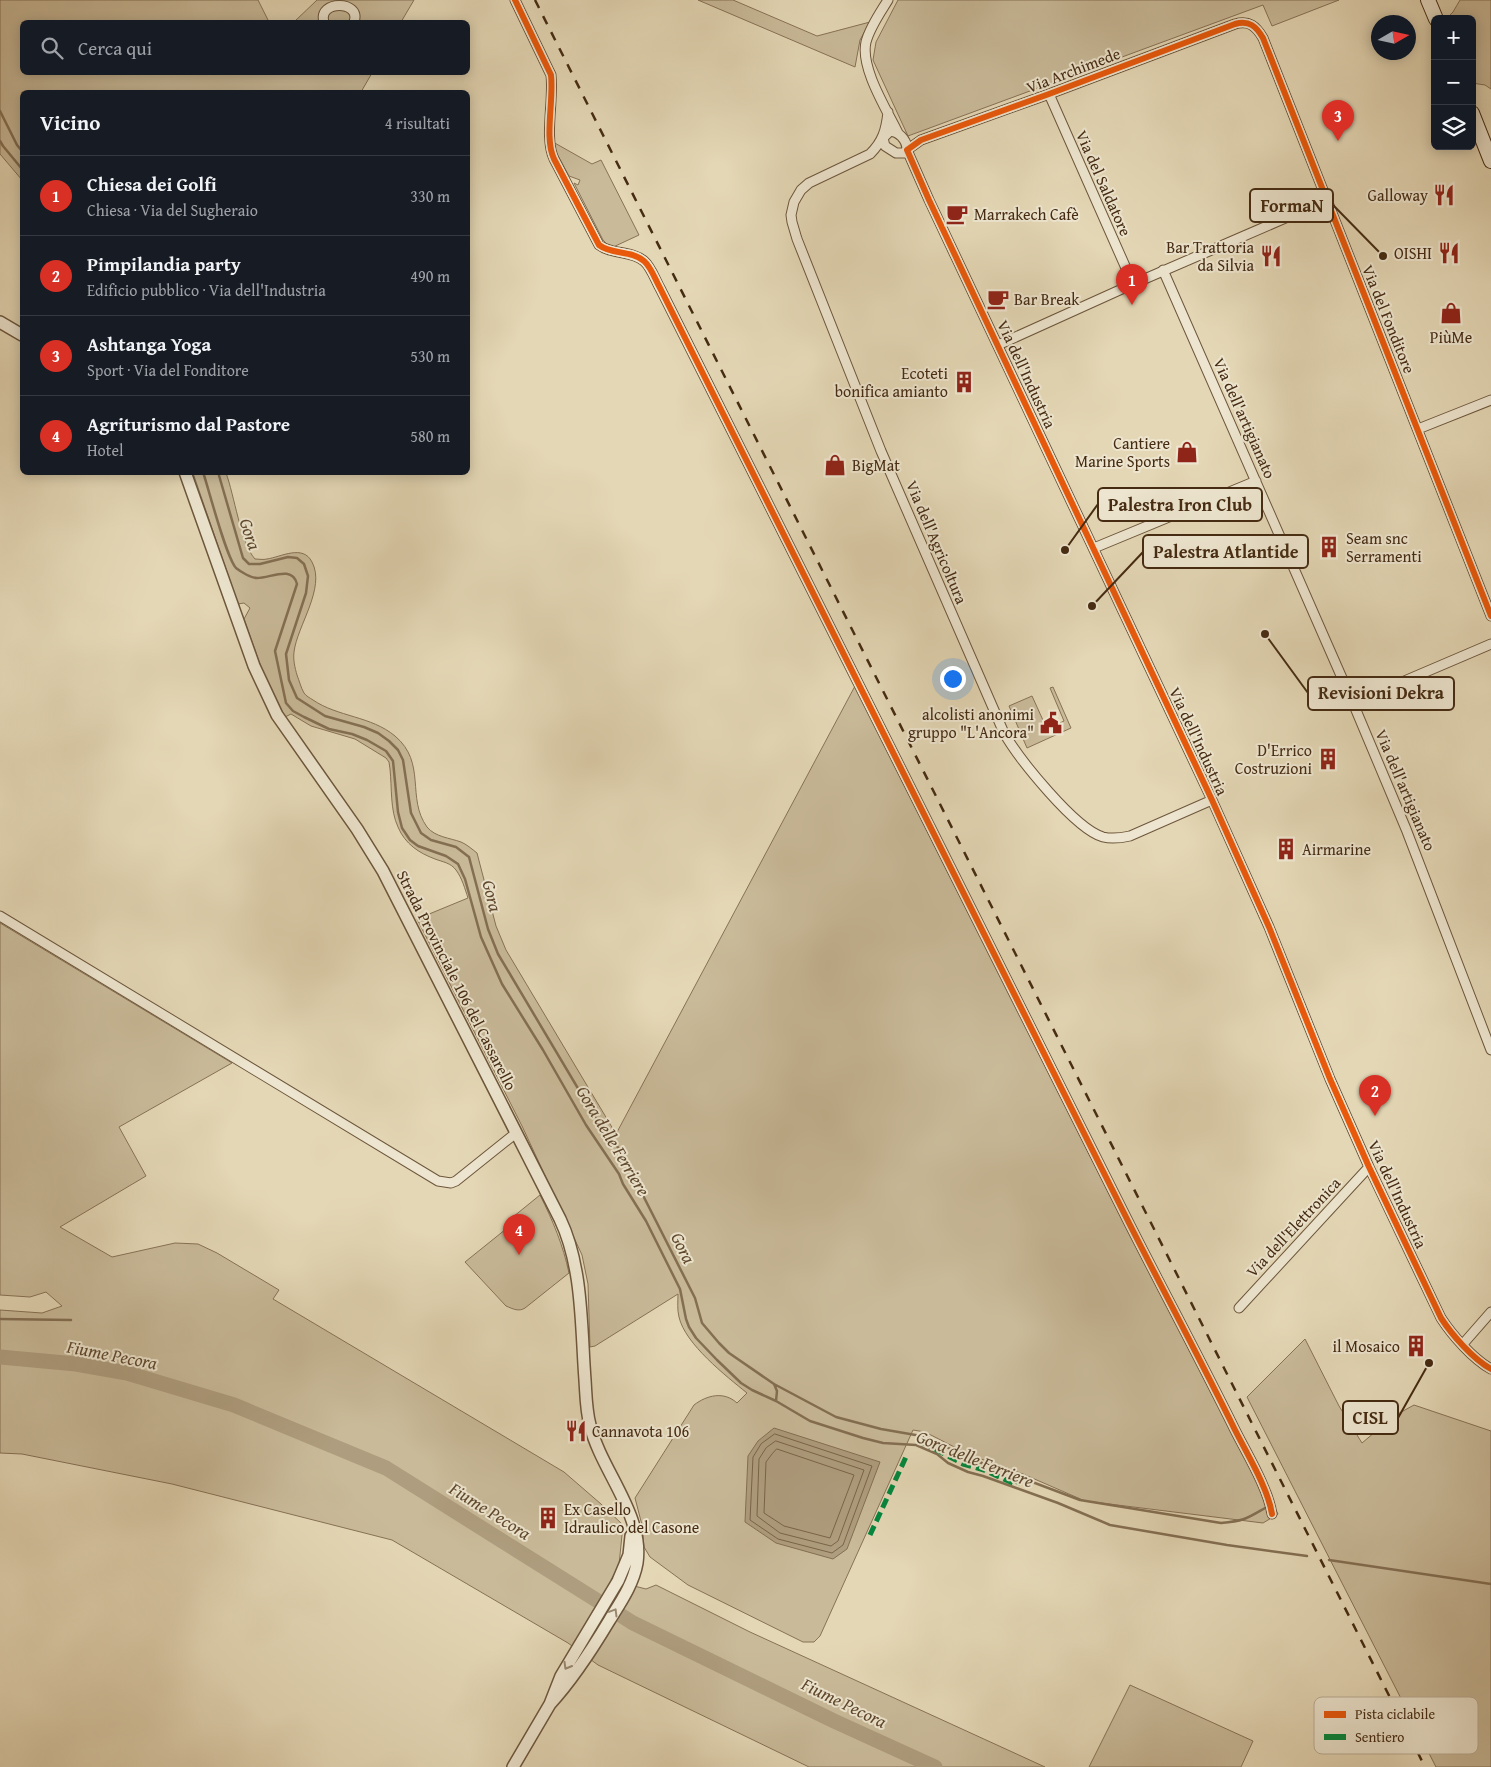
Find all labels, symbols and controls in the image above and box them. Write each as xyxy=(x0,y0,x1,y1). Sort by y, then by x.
north arrow xyxy=(1371,15,1416,60)
map controls xyxy=(1431,15,1476,150)
button: + xyxy=(1431,15,1476,60)
search box xyxy=(20,20,470,75)
icon: search xyxy=(38,34,66,62)
text: Cerca qui xyxy=(78,34,152,62)
street label: Via Archimede xyxy=(1022,41,1124,99)
button: − xyxy=(1431,60,1476,105)
pin: 3 xyxy=(1322,100,1354,141)
button: layers xyxy=(1431,105,1476,150)
text: Vicino xyxy=(40,107,100,138)
text: 4 risultati xyxy=(385,111,450,135)
street label: Via del Saldatore xyxy=(1070,126,1138,240)
text: Chiesa dei Golfi xyxy=(87,170,217,198)
restaurant icon: Galloway xyxy=(1431,182,1457,208)
place label: Galloway xyxy=(1367,183,1428,207)
text: 1 xyxy=(52,184,60,208)
text: 330 m xyxy=(410,184,450,208)
callout: FormaN xyxy=(1250,189,1333,222)
text: FormaN xyxy=(1260,192,1324,219)
text: Chiesa · Via del Sugheraio xyxy=(87,198,258,222)
cafe icon: Marrakech Cafè xyxy=(944,201,970,227)
place label: Marrakech Cafè xyxy=(974,202,1079,226)
place label: Bar Trattoria da Silvia xyxy=(1166,235,1254,277)
restaurant icon: OISHI xyxy=(1436,240,1462,266)
place label: OISHI xyxy=(1394,241,1432,265)
restaurant icon: Bar Trattoria da Silvia xyxy=(1258,243,1284,269)
text: Pimpilandia party xyxy=(87,250,241,278)
street label: Via del Fonditore xyxy=(1356,261,1422,377)
text: 2 xyxy=(52,264,60,288)
text: 490 m xyxy=(410,264,450,288)
pin: 1 xyxy=(1116,264,1148,305)
text: Edificio pubblico · Via dell'Industria xyxy=(87,278,326,302)
cafe icon: Bar Break xyxy=(985,286,1011,312)
place label: Bar Break xyxy=(1014,287,1080,311)
shop icon: PiùMe xyxy=(1438,300,1464,326)
street label: Via dell'Industria xyxy=(991,316,1063,432)
place label: PiùMe xyxy=(1430,325,1472,349)
text: Ashtanga Yoga xyxy=(87,330,211,358)
text: 3 xyxy=(52,344,60,368)
text: 530 m xyxy=(410,344,450,368)
street label: Via dell'artigianato xyxy=(1208,354,1282,482)
text: Sport · Via del Fonditore xyxy=(87,358,249,382)
place label: Ecoteti bonifica amianto xyxy=(835,361,949,403)
building icon: Ecoteti bonifica amianto xyxy=(951,369,977,395)
text: Agriturismo dal Pastore xyxy=(87,410,290,438)
text: 4 xyxy=(52,424,60,448)
text: 580 m xyxy=(410,424,450,448)
place label: Cantiere Marine Sports xyxy=(1075,431,1170,473)
text: Hotel xyxy=(87,438,123,462)
shop icon: Cantiere Marine Sports xyxy=(1174,439,1200,465)
shop icon: BigMat xyxy=(822,452,848,478)
place label: BigMat xyxy=(852,453,900,477)
street label: Via dell'Agricoltura xyxy=(900,477,974,608)
callout: Palestra Iron Club xyxy=(1098,488,1262,521)
text: Palestra Iron Club xyxy=(1108,491,1252,518)
water label: Gora xyxy=(233,514,269,554)
place label: Seam snc Serramenti xyxy=(1346,526,1422,568)
building icon: Seam snc Serramenti xyxy=(1316,534,1342,560)
callout: Palestra Atlantide xyxy=(1143,535,1308,568)
text: Palestra Atlantide xyxy=(1153,538,1299,565)
your location xyxy=(940,666,966,692)
callout: Revisioni Dekra xyxy=(1308,677,1454,710)
text: Revisioni Dekra xyxy=(1318,679,1445,706)
street label: Via dell'Industria xyxy=(1163,683,1235,799)
place label: alcolisti anonimi gruppo "L'Ancora" xyxy=(908,702,1035,744)
public building icon: alcolisti anonimi gruppo "L'Ancora" xyxy=(1038,710,1064,736)
street label: Via dell'artigianato xyxy=(1370,726,1442,854)
place label: D'Errico Costruzioni xyxy=(1235,738,1313,780)
building icon: D'Errico Costruzioni xyxy=(1315,746,1341,772)
building icon: Airmarine xyxy=(1273,836,1299,862)
place label: Airmarine xyxy=(1302,837,1371,861)
street label: Strada Provinciale 106 del Cassarello xyxy=(391,866,523,1094)
water label: Gora xyxy=(476,877,510,915)
pin: 2 xyxy=(1359,1075,1391,1116)
water label: Gora delle Ferriere xyxy=(570,1080,657,1201)
street label: Via dell'Industria xyxy=(1362,1136,1434,1252)
street label: Via dell'Elettronica xyxy=(1240,1171,1346,1282)
pin: 4 xyxy=(503,1214,535,1255)
water label: Gora xyxy=(664,1227,703,1269)
water label: Fiume Pecora xyxy=(64,1332,160,1377)
building icon: il Mosaico xyxy=(1403,1333,1429,1359)
place label: il Mosaico xyxy=(1333,1334,1400,1358)
callout: CISL xyxy=(1343,1401,1398,1434)
text: CISL xyxy=(1352,1404,1388,1431)
restaurant icon: Cannavota 106 xyxy=(563,1418,589,1444)
place label: Cannavota 106 xyxy=(592,1419,690,1443)
water label: Gora delle Ferriere xyxy=(912,1423,1038,1494)
water label: Fiume Pecora xyxy=(444,1474,537,1547)
place label: Ex Casello Idraulico del Casone xyxy=(564,1497,699,1539)
building icon: Ex Casello Idraulico del Casone xyxy=(535,1505,561,1531)
one-way arrow xyxy=(608,1609,618,1618)
one-way arrow xyxy=(563,1661,573,1670)
water label: Fiume Pecora xyxy=(796,1670,892,1735)
legend xyxy=(1314,1697,1478,1754)
text: Pista ciclabile xyxy=(1355,1704,1435,1724)
text: Sentiero xyxy=(1355,1727,1404,1747)

